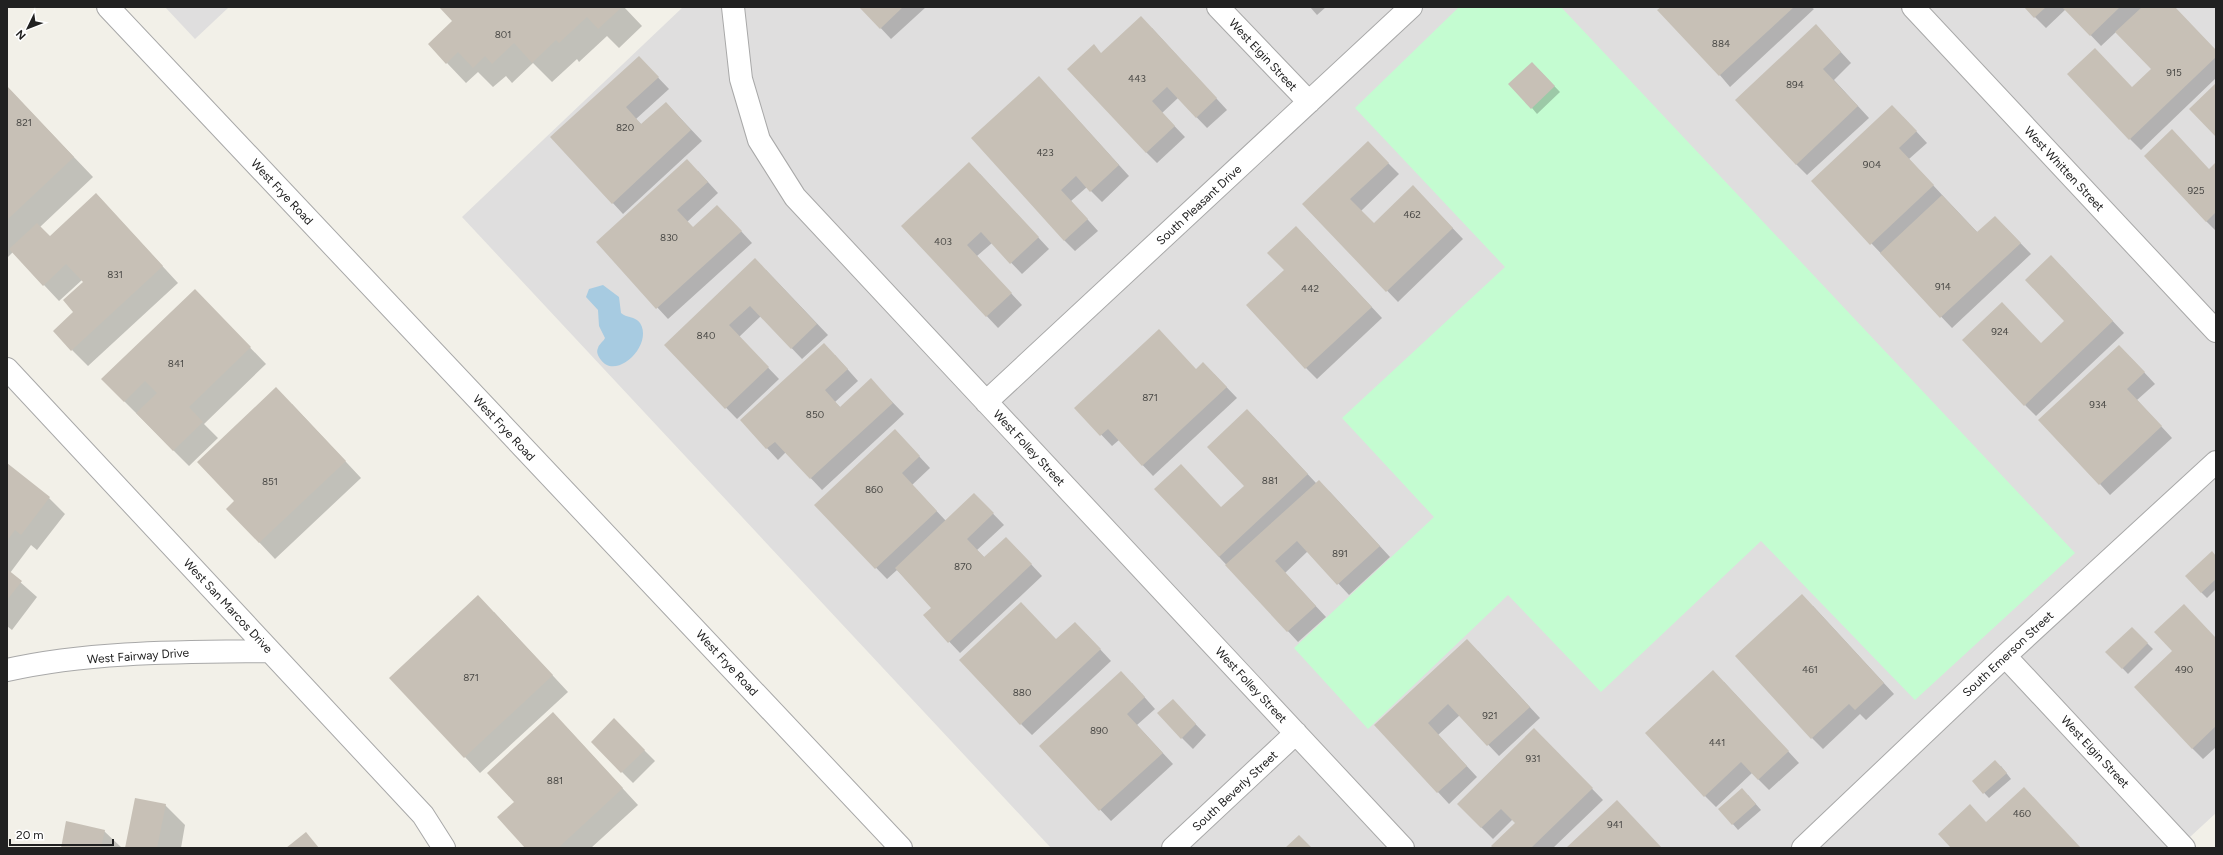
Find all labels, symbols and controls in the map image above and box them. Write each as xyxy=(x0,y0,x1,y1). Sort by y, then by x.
north arrow xyxy=(8,8,48,48)
street label: West Elgin Street xyxy=(1226,16,1300,94)
text: N xyxy=(13,27,29,42)
house number: 801 xyxy=(495,28,511,41)
house number: 884 xyxy=(1712,37,1730,50)
house number: 915 xyxy=(2166,66,2182,79)
house number: 443 xyxy=(1128,72,1146,85)
house number: 894 xyxy=(1786,78,1804,91)
house number: 821 xyxy=(16,116,32,129)
house number: 820 xyxy=(616,121,634,134)
street label: West Whitten Street xyxy=(2021,124,2107,215)
house number: 423 xyxy=(1036,146,1054,159)
street label: West Frye Road xyxy=(248,156,316,228)
house number: 904 xyxy=(1863,158,1881,171)
street label: South Pleasant Drive xyxy=(1154,162,1245,248)
house number: 925 xyxy=(2188,184,2205,197)
house number: 462 xyxy=(1403,208,1421,221)
house number: 830 xyxy=(660,231,678,244)
house number: 403 xyxy=(934,235,952,248)
house number: 831 xyxy=(107,268,123,281)
house number: 914 xyxy=(1935,280,1951,293)
house number: 442 xyxy=(1301,282,1319,295)
house number: 924 xyxy=(1991,325,2009,338)
house number: 840 xyxy=(697,329,715,342)
house number: 841 xyxy=(168,357,184,370)
house number: 871 xyxy=(1142,391,1158,404)
street label: West Frye Road xyxy=(470,392,538,464)
house number: 934 xyxy=(2089,398,2107,411)
street label: West Folley Street xyxy=(990,407,1068,489)
house number: 850 xyxy=(806,408,824,421)
house number: 881 xyxy=(1262,474,1278,487)
house number: 851 xyxy=(262,475,278,488)
house number: 860 xyxy=(865,483,883,496)
house number: 891 xyxy=(1332,547,1348,560)
street label: West San Marcos Drive xyxy=(181,556,276,656)
house number: 870 xyxy=(954,560,972,573)
street label: South Emerson Street xyxy=(1960,608,2057,700)
street label: West Frye Road xyxy=(693,627,761,699)
street label: West Folley Street xyxy=(1212,644,1290,726)
street label: West Fairway Drive xyxy=(86,645,190,667)
house number: 461 xyxy=(1802,663,1818,676)
house number: 490 xyxy=(2175,663,2193,676)
house number: 871 xyxy=(463,671,479,684)
house number: 880 xyxy=(1013,686,1031,699)
house number: 921 xyxy=(1482,709,1498,722)
street label: West Elgin Street xyxy=(2058,713,2132,791)
house number: 890 xyxy=(1090,724,1108,737)
house number: 441 xyxy=(1709,736,1725,749)
street label: South Beverly Street xyxy=(1190,748,1281,834)
house number: 931 xyxy=(1525,752,1541,765)
house number: 881 xyxy=(547,774,563,787)
house number: 460 xyxy=(2013,807,2031,820)
house number: 941 xyxy=(1607,818,1623,831)
scale bar xyxy=(10,821,113,847)
text: 20 m xyxy=(16,828,44,842)

